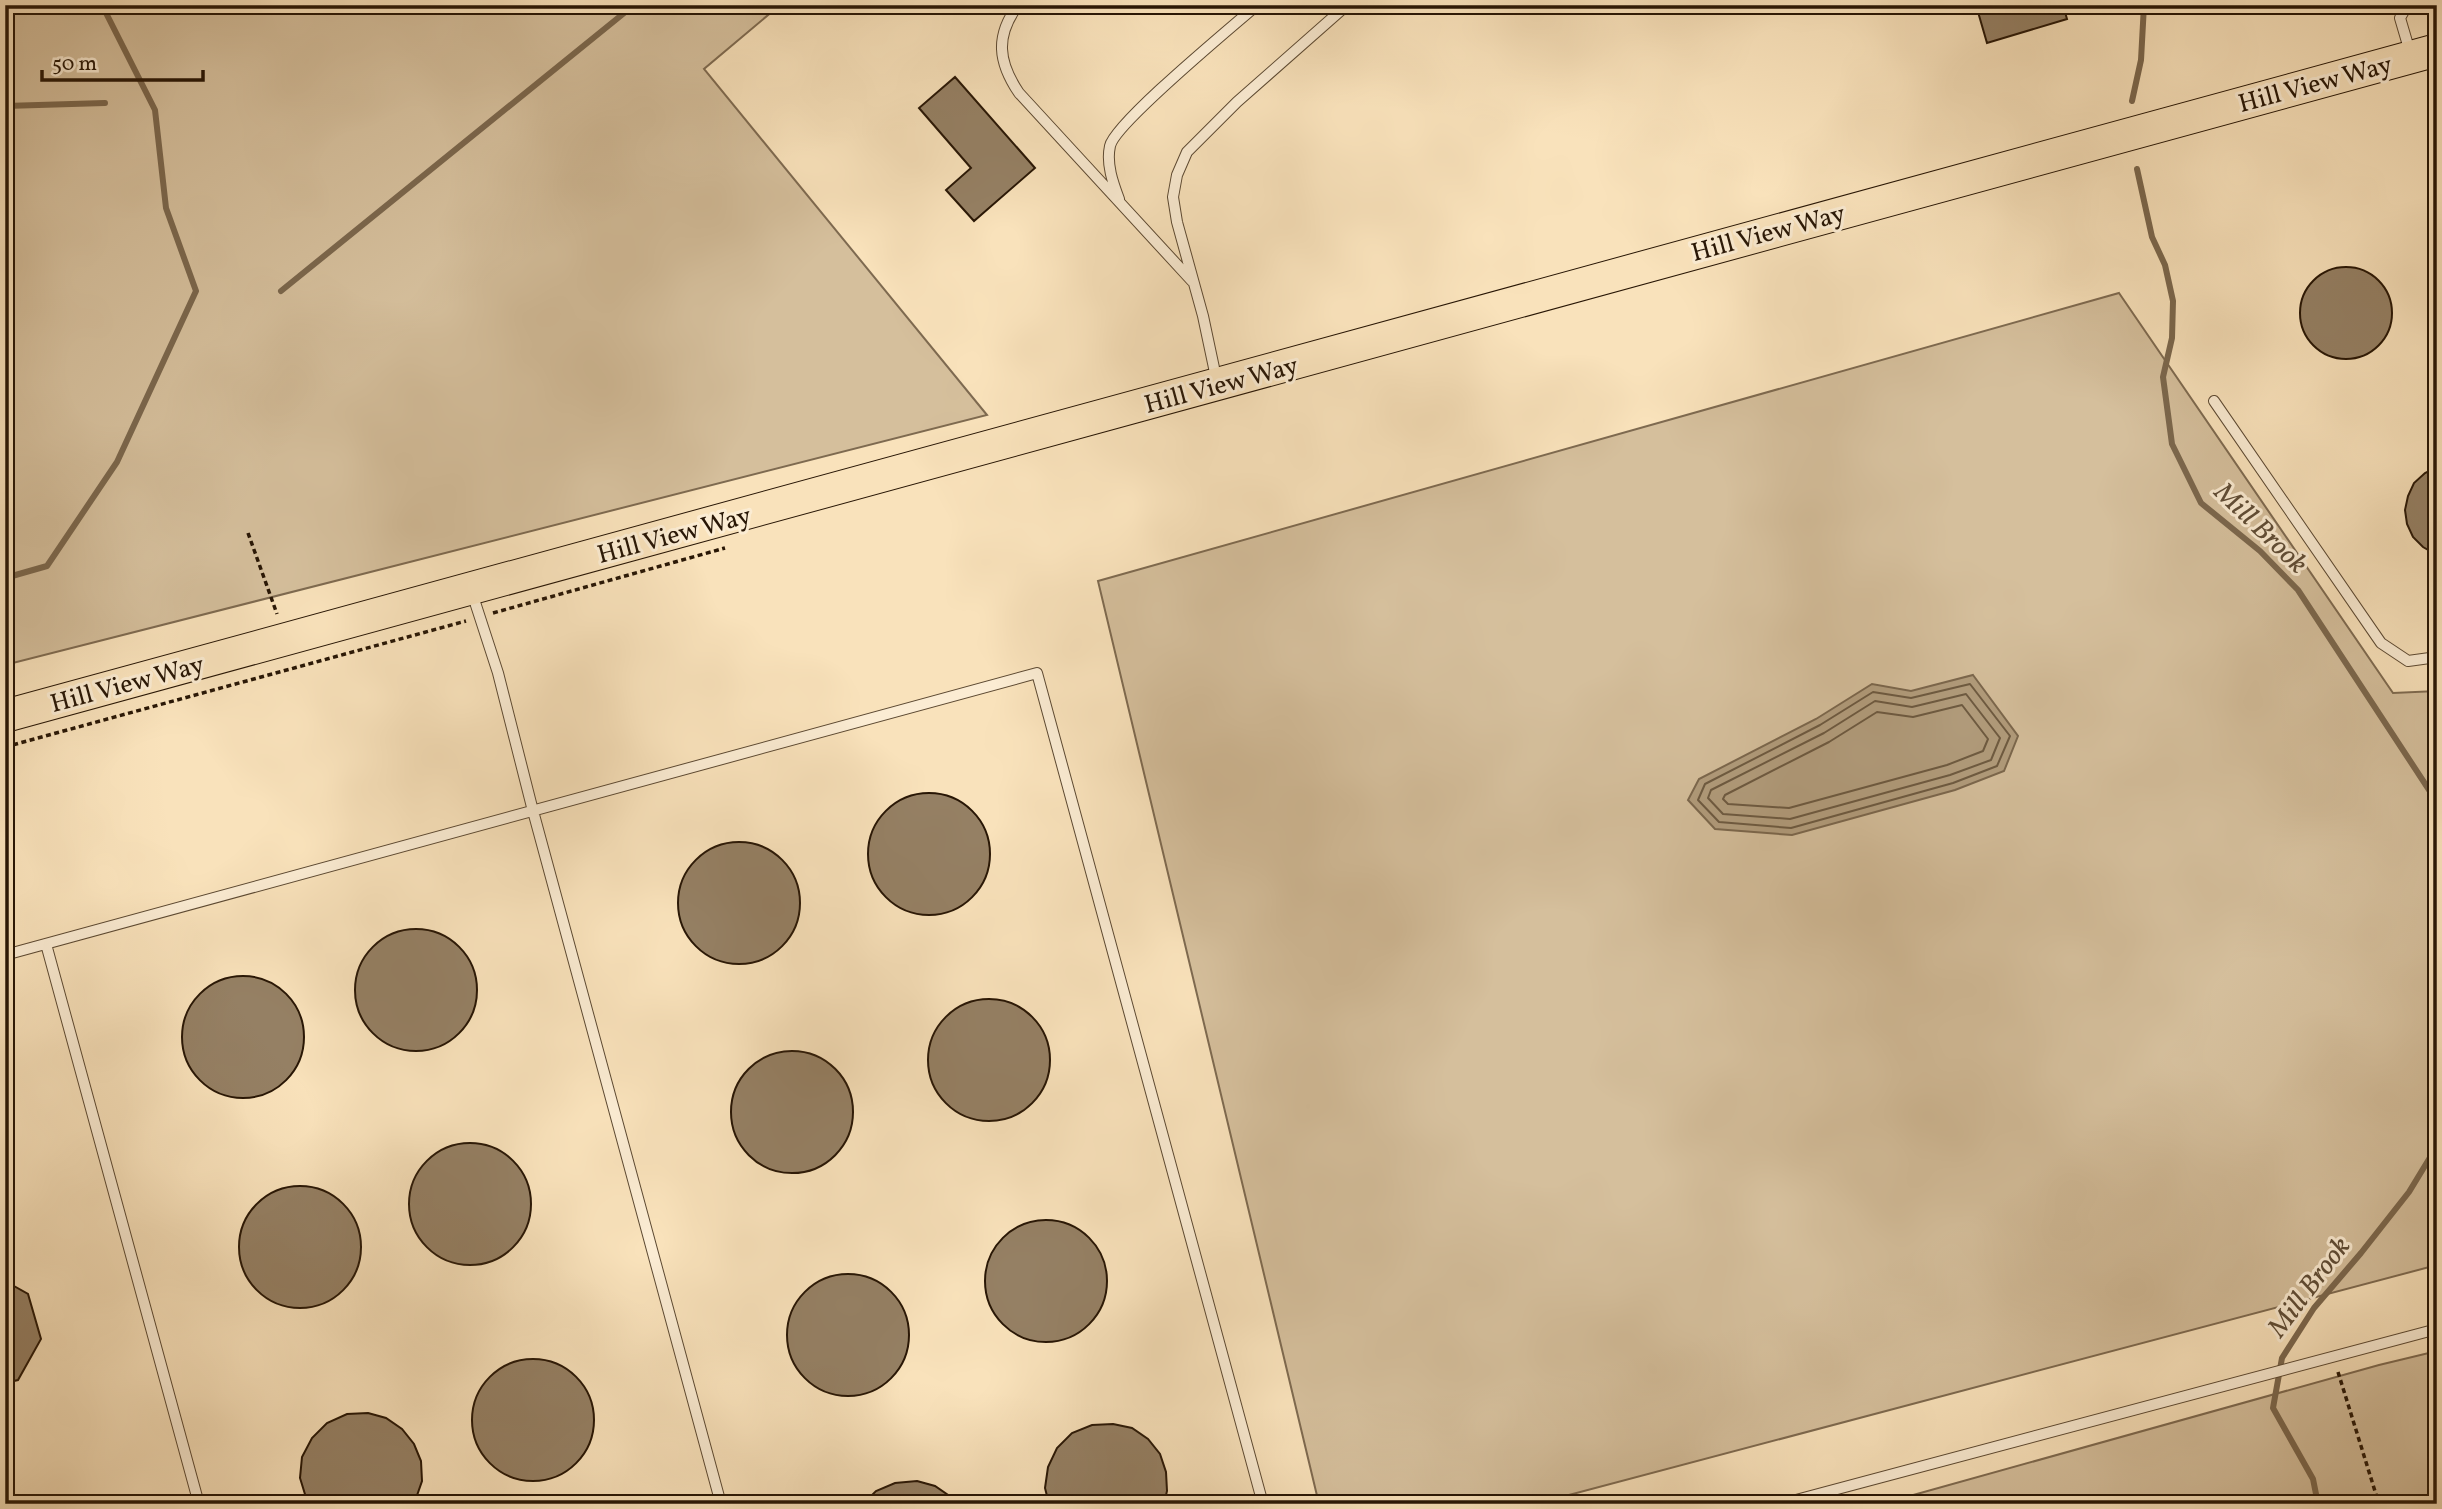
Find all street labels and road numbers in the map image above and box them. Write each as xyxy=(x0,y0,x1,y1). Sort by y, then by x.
street label: Hill View Way xyxy=(2235,47,2397,123)
street label: Hill View Way xyxy=(1688,196,1850,272)
street label: Hill View Way xyxy=(1141,348,1303,424)
street label: Hill View Way xyxy=(594,498,756,574)
street label: Hill View Way xyxy=(47,647,209,723)

